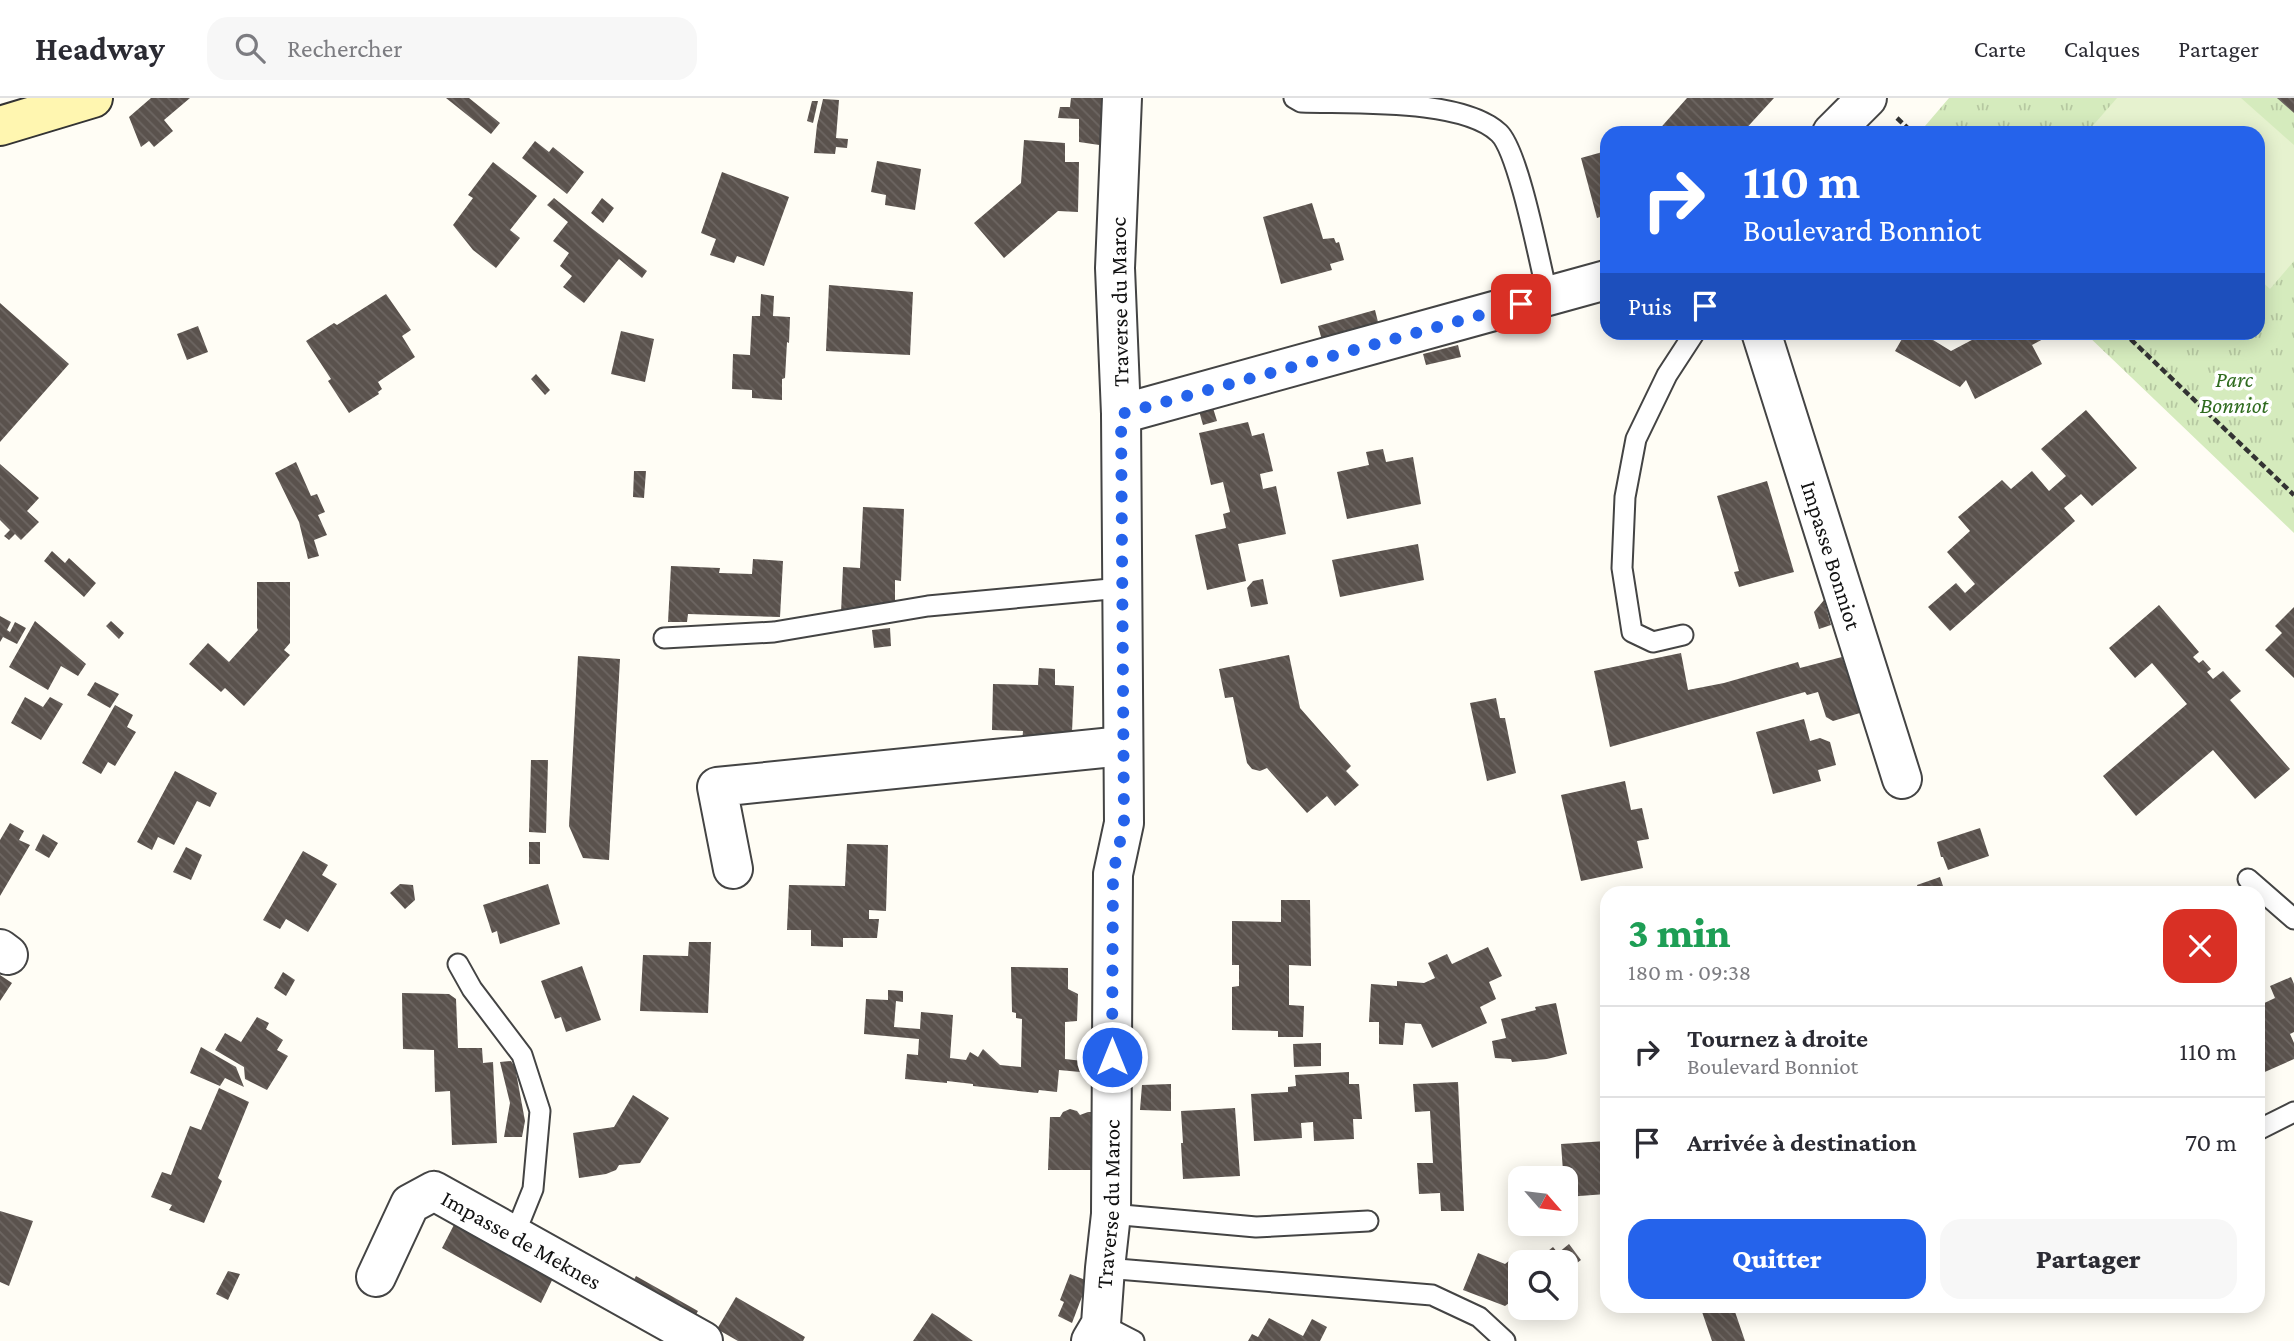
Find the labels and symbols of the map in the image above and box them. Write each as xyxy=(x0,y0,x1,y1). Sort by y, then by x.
street label: Traverse du Maroc xyxy=(1105,216,1133,387)
pin xyxy=(1491,274,1551,334)
park label: Parc Bonniot xyxy=(2200,366,2269,418)
street label: Impasse Bonniot xyxy=(1796,478,1867,633)
position arrow xyxy=(1075,1020,1149,1094)
street label: Traverse du Maroc xyxy=(1091,1119,1125,1290)
north arrow xyxy=(1508,1166,1578,1236)
street label: Impasse de Meknes xyxy=(437,1185,606,1295)

